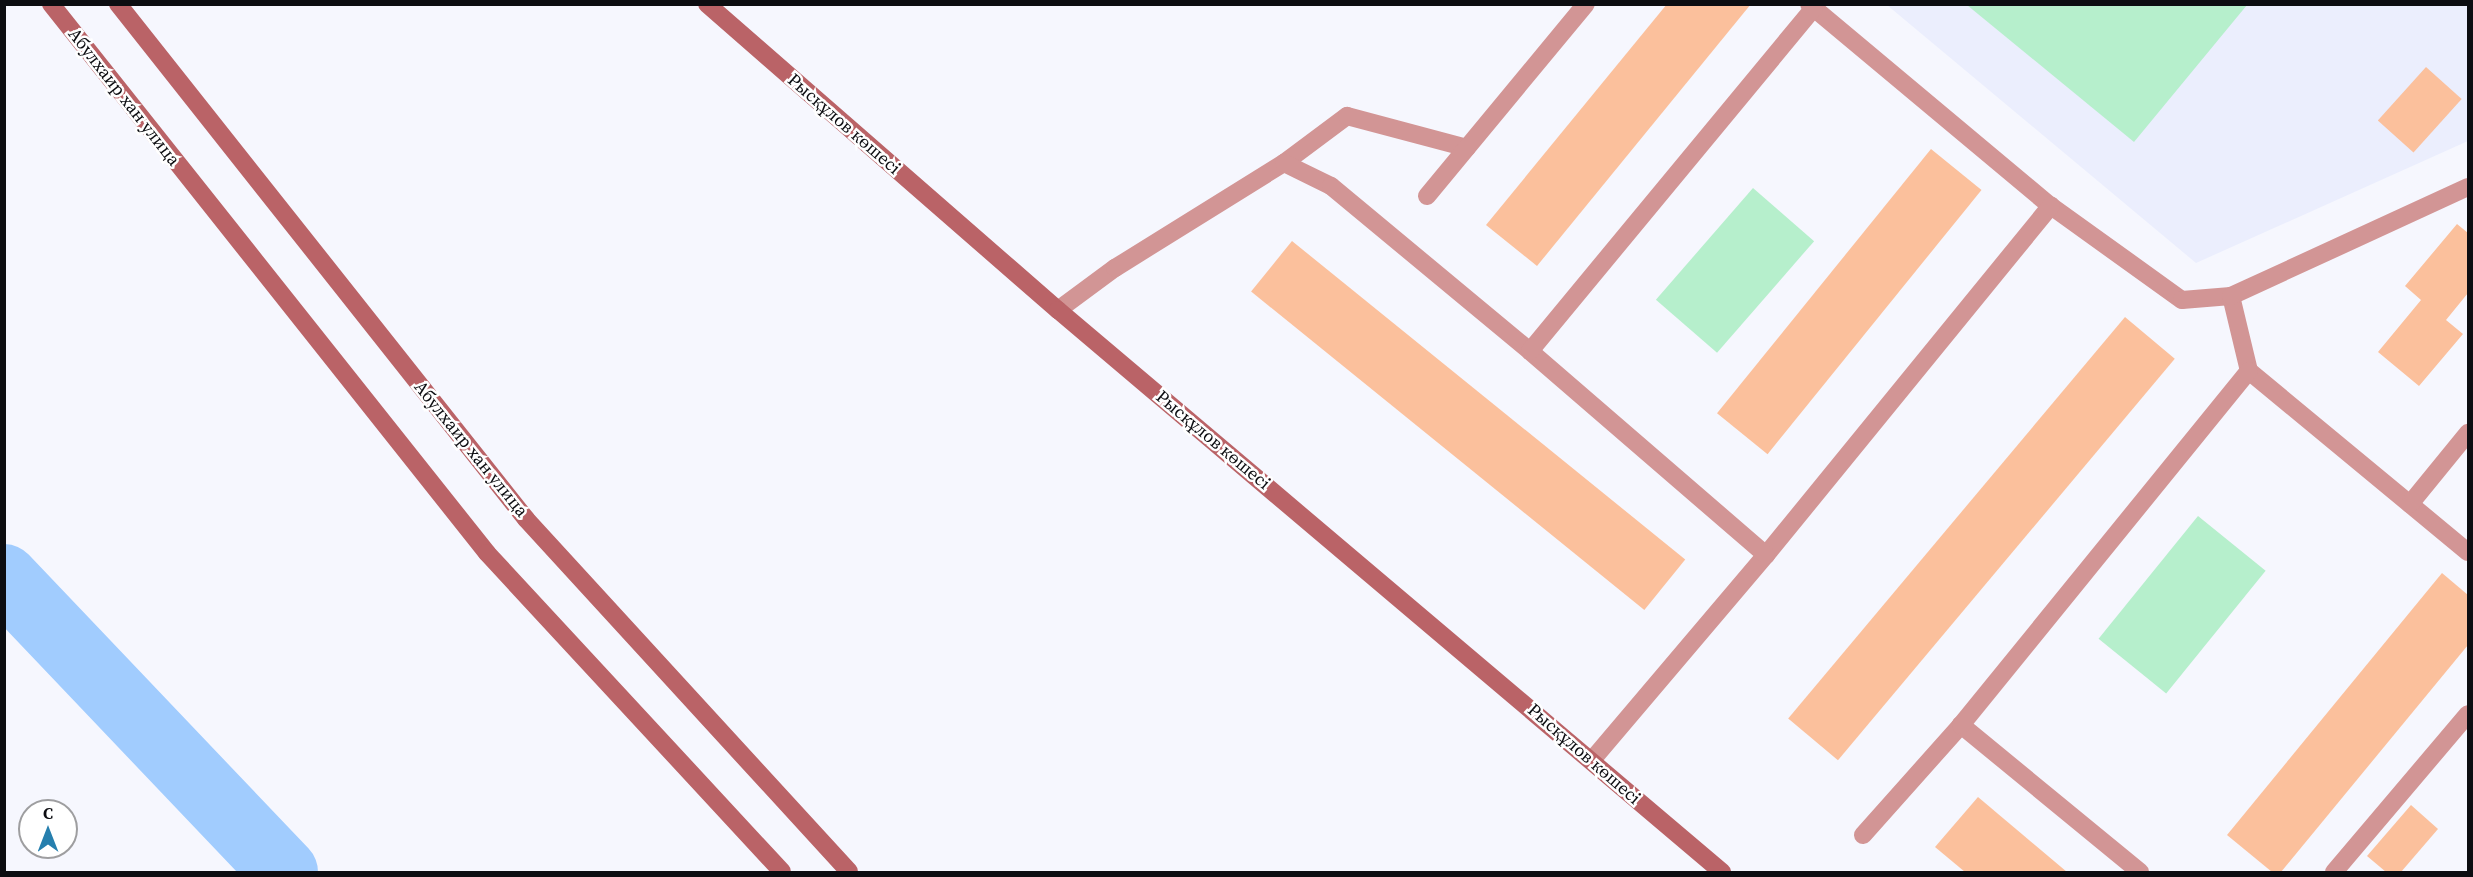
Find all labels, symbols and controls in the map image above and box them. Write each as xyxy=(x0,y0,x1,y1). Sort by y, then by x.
street label: Абулхаир хан улица xyxy=(63,24,185,170)
street label: Рысқұлов көшесі xyxy=(783,69,905,179)
street label: Абулхаир хан улица xyxy=(409,377,533,521)
street label: Рысқұлов көшесі xyxy=(1151,386,1275,494)
street label: Рысқұлов көшесі xyxy=(1523,699,1645,809)
north arrow xyxy=(18,799,78,859)
text: С xyxy=(43,802,53,824)

